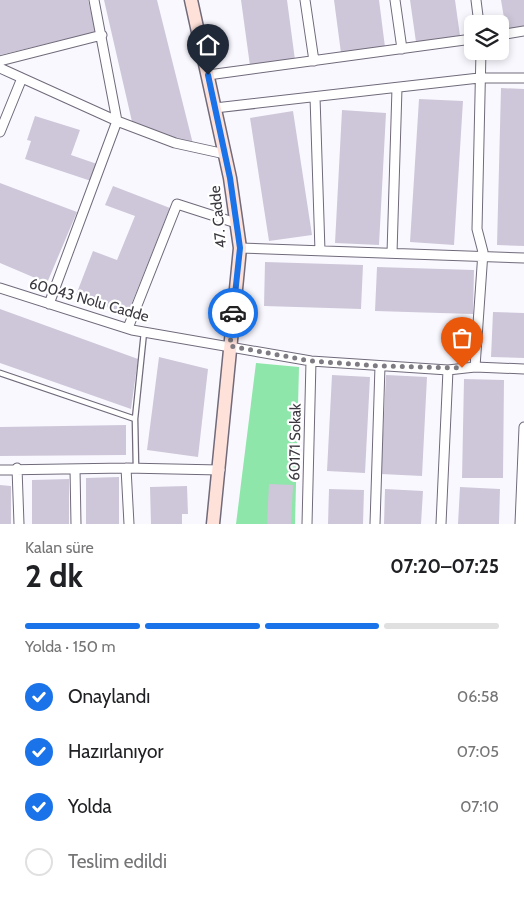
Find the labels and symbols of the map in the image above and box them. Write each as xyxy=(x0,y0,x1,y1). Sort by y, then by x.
pin xyxy=(187,24,229,75)
street label: 47. Cadde xyxy=(206,184,230,249)
street label: 60043 Nolu Cadde xyxy=(27,274,151,326)
courier xyxy=(208,288,258,338)
pin xyxy=(441,317,483,368)
street label: 60171 Sokak xyxy=(285,403,305,481)

